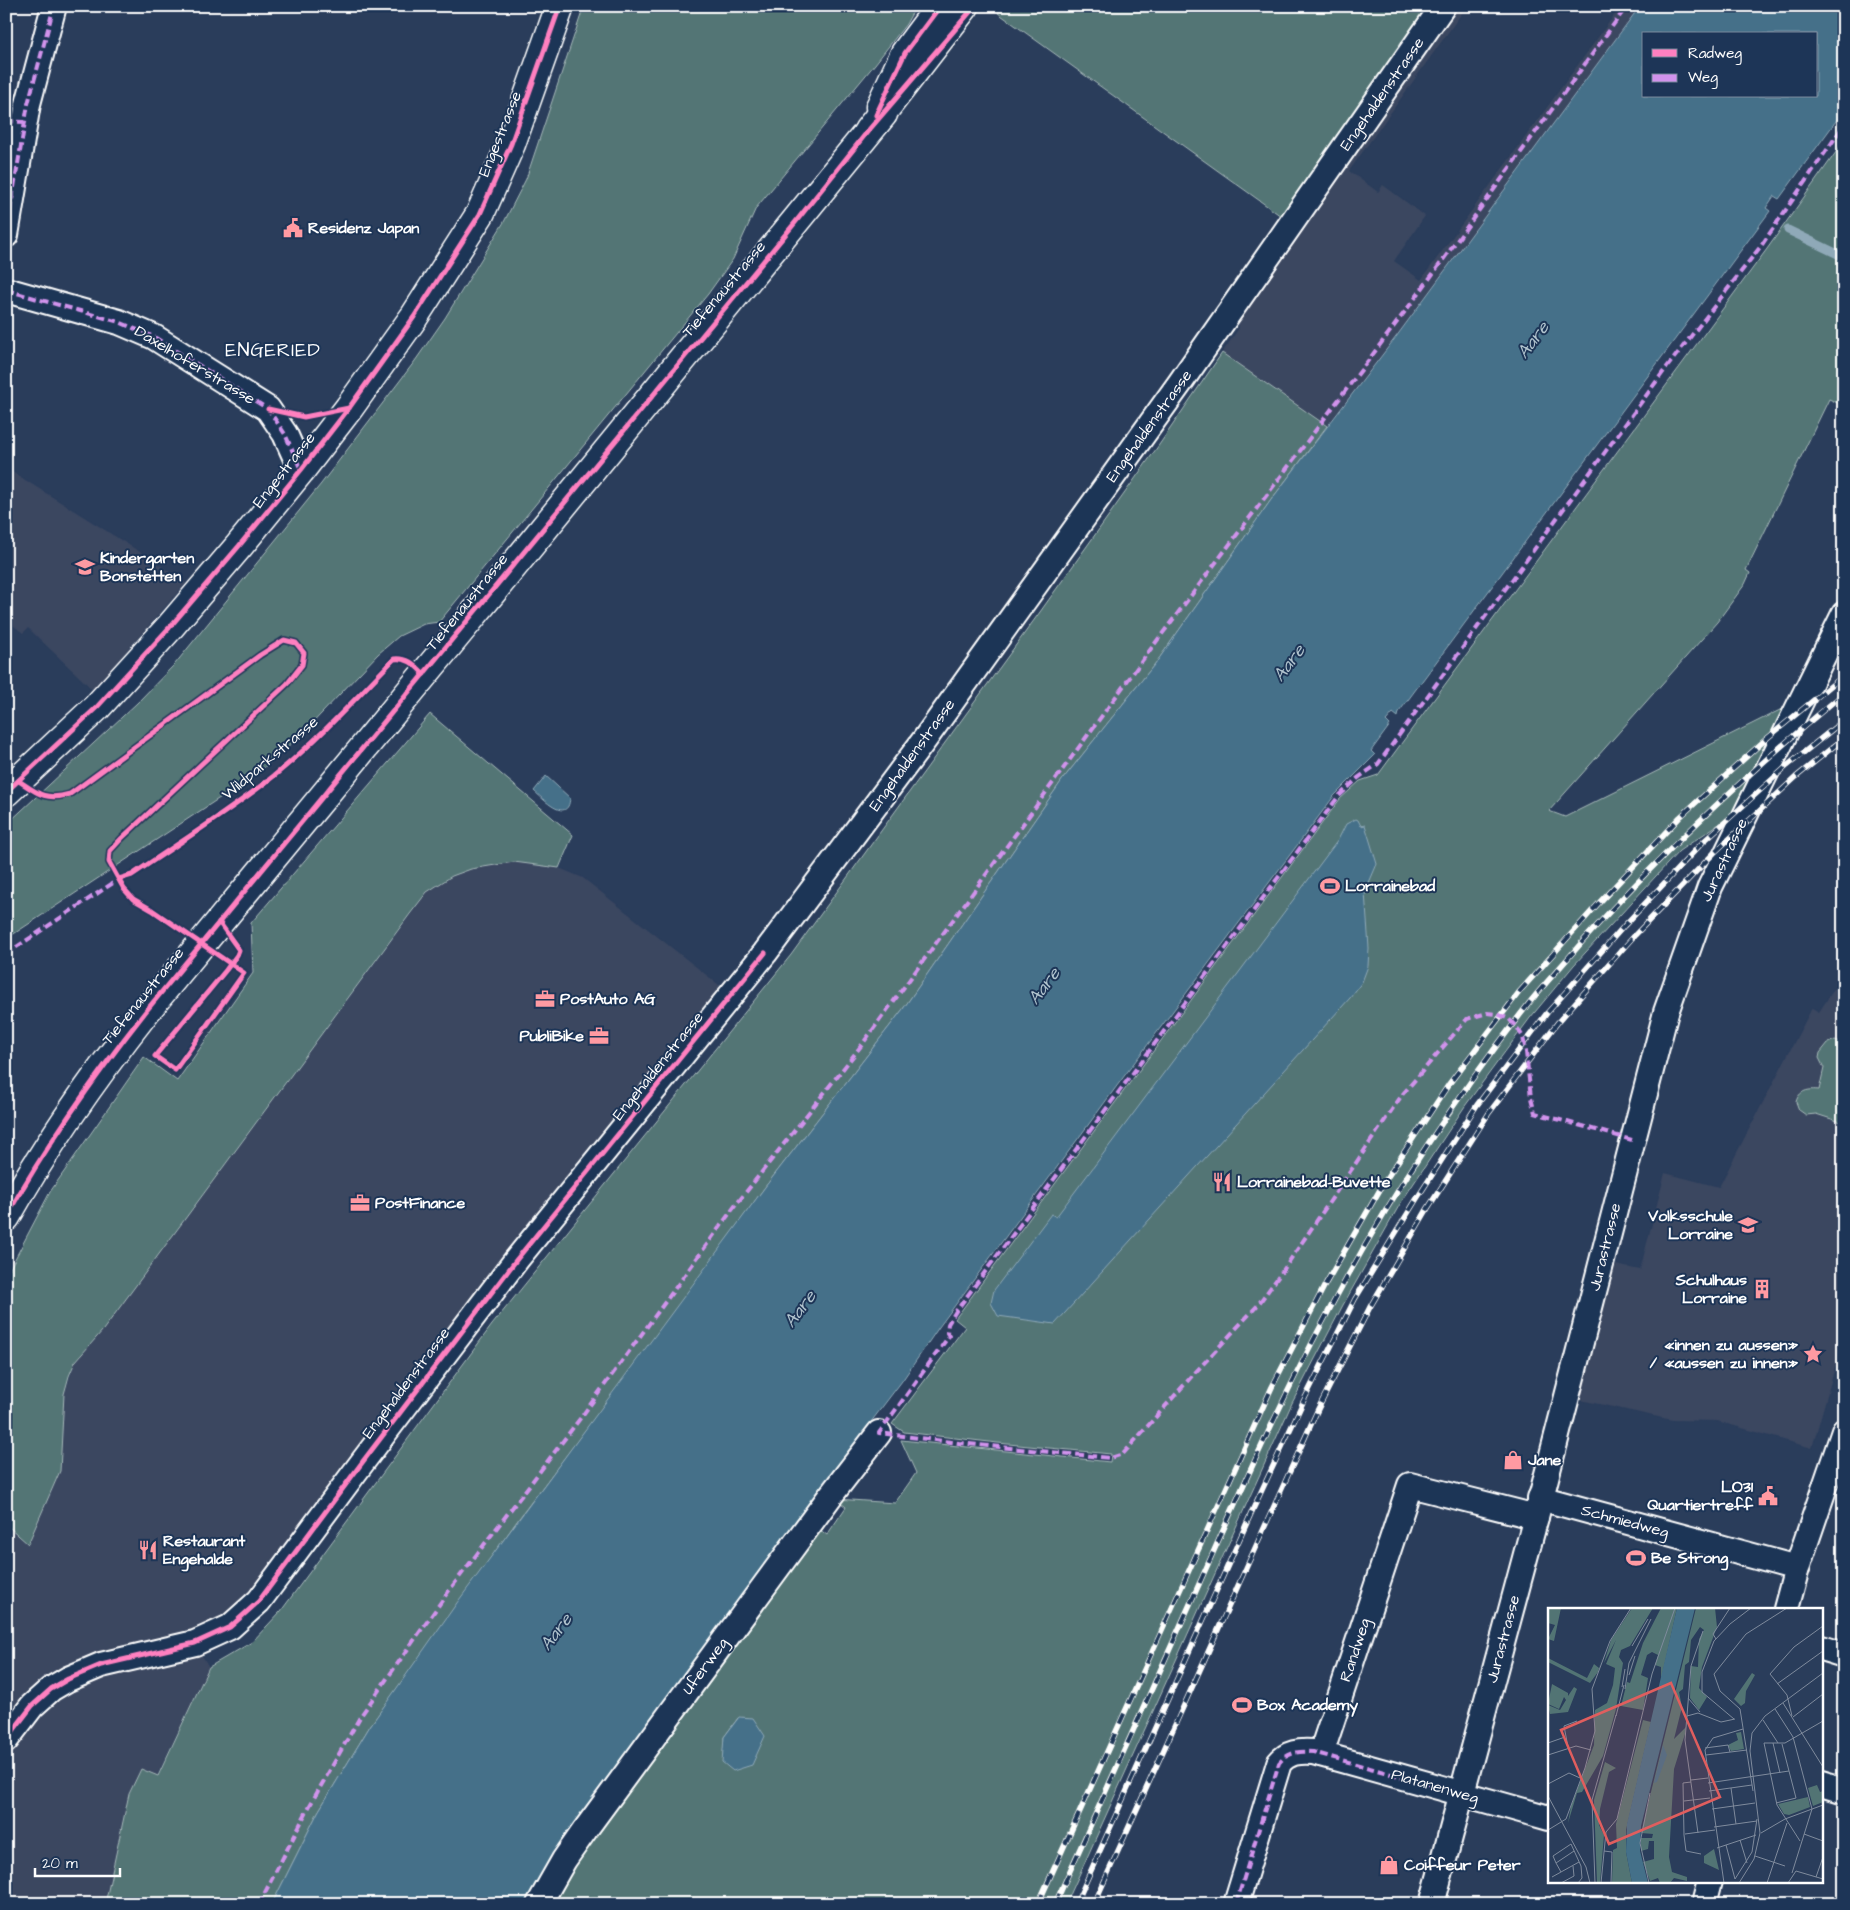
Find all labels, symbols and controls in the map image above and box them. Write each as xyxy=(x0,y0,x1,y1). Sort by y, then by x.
legend xyxy=(1642,32,1818,98)
street label: Engehaldenstrasse xyxy=(1335,33,1430,156)
text: Radweg xyxy=(1688,43,1742,65)
text: Weg xyxy=(1688,67,1718,89)
street label: Engestrasse xyxy=(473,88,528,180)
public building icon: Residenz Japan xyxy=(282,217,304,239)
place label: Residenz Japan xyxy=(308,217,419,239)
street label: Tiefenaustrasse xyxy=(677,236,771,342)
water label: Aare xyxy=(1511,315,1556,364)
street label: Daxelhoferstrasse xyxy=(130,320,260,410)
district label: ENGERIED xyxy=(225,337,321,364)
street label: Engehaldenstrasse xyxy=(1101,365,1198,487)
street label: Engestrasse xyxy=(247,427,322,513)
place label: Kindergarten Bonstetten xyxy=(100,547,194,587)
street label: Tiefenaustrasse xyxy=(421,548,513,655)
school or university icon: Kindergarten Bonstetten xyxy=(74,556,96,578)
water label: Aare xyxy=(1267,638,1312,687)
street label: Engehaldenstrasse xyxy=(864,694,961,816)
street label: Wildparkstrasse xyxy=(217,711,323,805)
street label: Jurastrasse xyxy=(1695,814,1753,905)
sports icon: Lorrainebad xyxy=(1319,875,1341,897)
place label: Lorrainebad xyxy=(1345,875,1436,897)
street label: Tiefenaustrasse xyxy=(97,942,189,1049)
water label: Aare xyxy=(1022,961,1067,1010)
office icon: PostAuto AG xyxy=(534,988,556,1010)
place label: PostAuto AG xyxy=(560,988,656,1010)
street label: Engehaldenstrasse xyxy=(607,1007,710,1126)
place label: PubliBike xyxy=(519,1025,584,1047)
office icon: PubliBike xyxy=(588,1025,610,1047)
restaurant icon: Lorrainebad-Buvette xyxy=(1211,1171,1233,1193)
place label: Lorrainebad-Buvette xyxy=(1237,1171,1391,1193)
office icon: PostFinance xyxy=(349,1192,371,1214)
place label: PostFinance xyxy=(375,1192,465,1214)
street label: Jurastrasse xyxy=(1583,1200,1627,1293)
place label: Volksschule Lorraine xyxy=(1647,1205,1733,1245)
school or university icon: Volksschule Lorraine xyxy=(1737,1214,1759,1236)
place label: Schulhaus Lorraine xyxy=(1675,1269,1747,1309)
building icon: Schulhaus Lorraine xyxy=(1751,1278,1773,1300)
water label: Aare xyxy=(778,1284,823,1333)
street label: Engehaldenstrasse xyxy=(357,1323,456,1444)
place label: «innen zu aussen» ⁄ «aussen zu innen» xyxy=(1650,1334,1799,1374)
place icon: «innen zu aussen» ⁄ «aussen zu innen» xyxy=(1802,1343,1824,1365)
shop icon: Jane xyxy=(1502,1449,1524,1471)
place label: Jane xyxy=(1527,1449,1562,1471)
place label: LO31 Quartiertreff xyxy=(1647,1476,1754,1516)
public building icon: LO31 Quartiertreff xyxy=(1757,1485,1779,1507)
street label: Schmiedweg xyxy=(1578,1499,1671,1544)
place label: Restaurant Engehalde xyxy=(163,1530,246,1572)
restaurant icon: Restaurant Engehalde xyxy=(137,1539,159,1561)
sports icon: Be Strong xyxy=(1625,1547,1647,1569)
place label: Be Strong xyxy=(1651,1547,1729,1571)
street label: Jurastrasse xyxy=(1481,1592,1525,1685)
water label: Aare xyxy=(534,1607,579,1656)
inset map xyxy=(1548,1608,1822,1882)
street label: Randweg xyxy=(1334,1615,1377,1685)
street label: Uferweg xyxy=(677,1633,734,1700)
sports icon: Box Academy xyxy=(1231,1694,1253,1716)
place label: Box Academy xyxy=(1257,1694,1358,1717)
street label: Platanenweg xyxy=(1388,1763,1481,1810)
scale bar xyxy=(35,1845,120,1877)
text: 20 m xyxy=(42,1853,78,1874)
shop icon: Coiffeur Peter xyxy=(1378,1854,1400,1876)
place label: Coiffeur Peter xyxy=(1404,1854,1521,1876)

